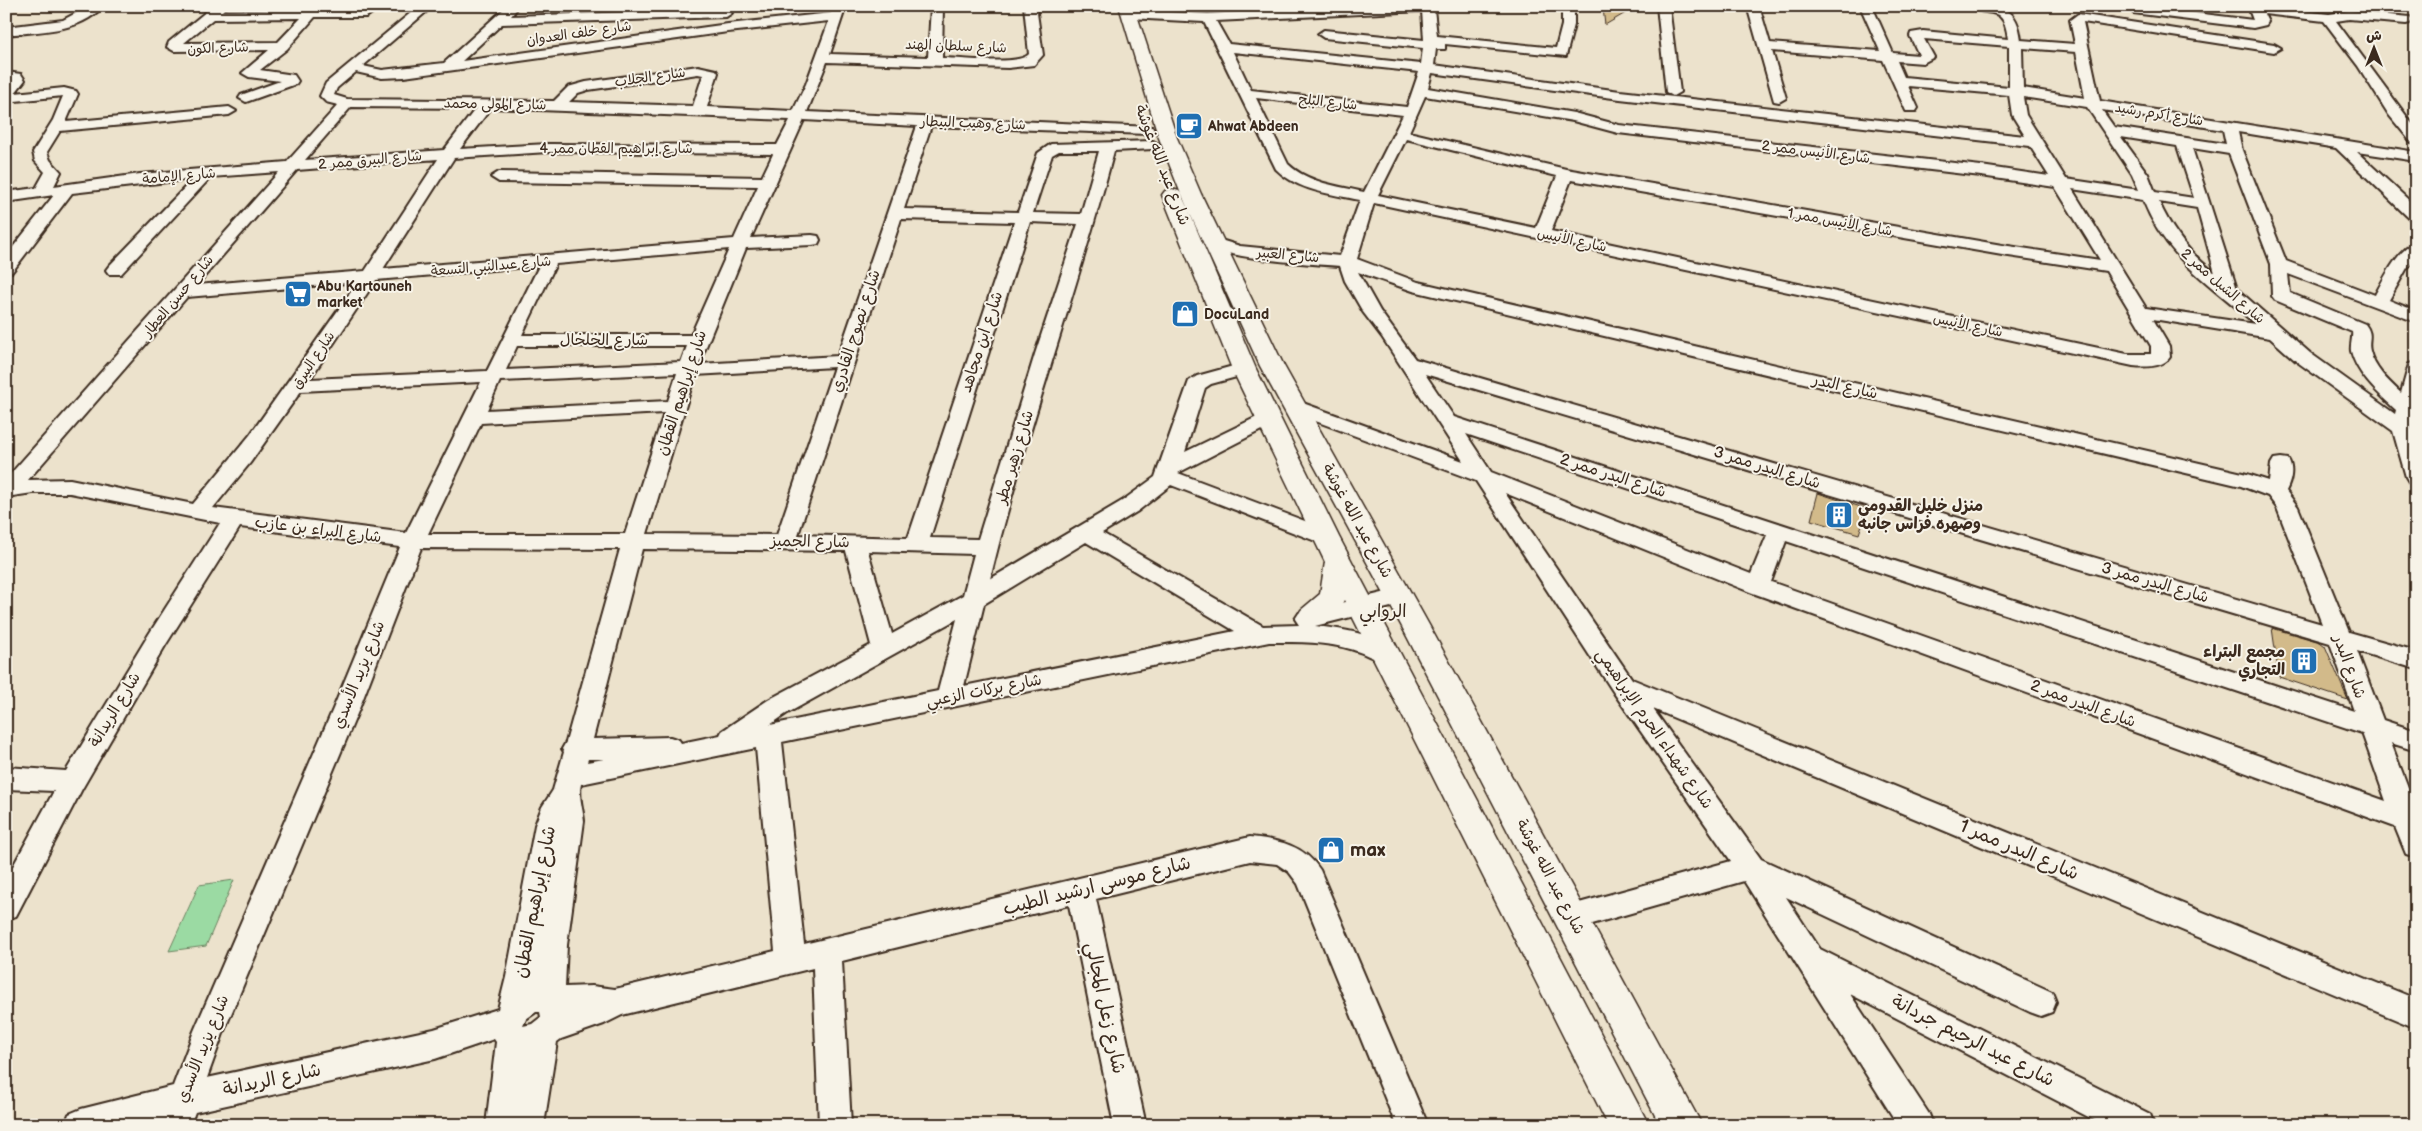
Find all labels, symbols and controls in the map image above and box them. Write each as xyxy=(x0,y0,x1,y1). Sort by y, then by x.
street label: شارع خلف العدوان xyxy=(525,17,633,50)
north arrow xyxy=(2350,22,2400,72)
text: ش xyxy=(2366,27,2382,44)
street label: شارع سلطان الهند xyxy=(905,36,1007,57)
street label: شارع الكون xyxy=(187,38,249,59)
street label: شارع الجلاب xyxy=(613,64,687,91)
street label: شارع البلح xyxy=(1298,90,1358,115)
street label: شارع المولى محمد xyxy=(444,95,546,114)
street label: شارع أكرم رشيد xyxy=(2113,99,2205,131)
street label: شارع عبد الله غوشة xyxy=(1129,102,1194,228)
cafe icon: Ahwat Abdeen xyxy=(1174,111,1204,141)
street label: شارع وهيب البيطار xyxy=(919,113,1026,134)
place label: Ahwat Abdeen xyxy=(1207,118,1299,135)
street label: شارع الأنيس ممر 2 xyxy=(1761,136,1871,168)
street label: شارع إبراهيم القطان ممر 4 xyxy=(540,140,692,159)
street label: شارع البيرق ممر 2 xyxy=(317,147,423,174)
street label: شارع الإمامة xyxy=(142,164,217,189)
street label: شارع الأنيس ممر 1 xyxy=(1786,203,1894,241)
street label: شارع الأنيس xyxy=(1536,223,1608,257)
street label: شارع العبير xyxy=(1255,244,1320,267)
street label: شارع الشبل ممر 2 xyxy=(2177,245,2268,328)
street label: شارع حسن العطار xyxy=(138,252,218,342)
street label: شارع عبدالنبي التسعة xyxy=(430,252,552,284)
street label: شارع نصوح القادري xyxy=(827,267,886,395)
place label: Abu Kartouneh market xyxy=(316,278,412,311)
supermarket icon: Abu Kartouneh market xyxy=(283,279,313,309)
street label: شارع ابن مجاهد xyxy=(957,289,1008,395)
shop icon: DocuLand xyxy=(1170,299,1200,329)
place label: DocuLand xyxy=(1204,306,1269,323)
street label: شارع الأنيس xyxy=(1932,308,2004,342)
street label: شارع البيرق xyxy=(288,328,339,392)
street label: شارع إبراهيم القطان xyxy=(653,328,713,459)
street label: شارع الخلخال xyxy=(560,331,648,351)
street label: شارع البدر xyxy=(1808,370,1879,405)
street label: شارع زهير مطر xyxy=(991,408,1039,508)
street label: شارع البدر ممر 3 xyxy=(1711,443,1823,494)
street label: شارع البدر ممر 2 xyxy=(1557,450,1668,503)
street label: شارع عبد الله غوشة xyxy=(1317,460,1396,582)
place label: منزل خليل القدومي وصهره فراس جانبه xyxy=(1858,497,1983,534)
building icon: منزل خليل القدومي وصهره فراس جانبه xyxy=(1824,500,1854,530)
street label: شارع البراء بن عازب xyxy=(253,513,382,548)
street label: شارع الجميز xyxy=(768,532,850,553)
street label: شارع البدر ممر 3 xyxy=(2099,559,2211,608)
district label: الروابي xyxy=(1359,601,1407,627)
street label: شارع يزيد الأسدي xyxy=(327,618,390,732)
street label: شارع البدر xyxy=(2327,631,2369,702)
place label: مجمع البتراء التجاري xyxy=(2203,643,2285,682)
street label: شارع شهداء الحرم الإبراهيمي xyxy=(1588,645,1717,815)
building icon: مجمع البتراء التجاري xyxy=(2289,646,2319,676)
street label: شارع الريدانة xyxy=(85,669,146,751)
street label: شارع بركات الزعبي xyxy=(925,670,1044,715)
street label: شارع البدر ممر 2 xyxy=(2028,676,2138,733)
street label: شارع البدر ممر 1 xyxy=(1956,815,2082,886)
street label: شارع عبد الله غوشة xyxy=(1511,816,1588,938)
street label: شارع إبراهيم القطان xyxy=(509,824,563,981)
shop icon: max xyxy=(1316,835,1346,865)
place label: max xyxy=(1350,839,1386,862)
street label: شارع موسى ارشيد الطيب xyxy=(1001,852,1194,921)
street label: شارع زعل المجالي xyxy=(1076,940,1130,1077)
street label: شارع عبد الرحيم جردانة xyxy=(1887,990,2058,1094)
street label: شارع يزيد الأسدي xyxy=(171,992,234,1106)
street label: شارع الريدانة xyxy=(221,1058,323,1103)

